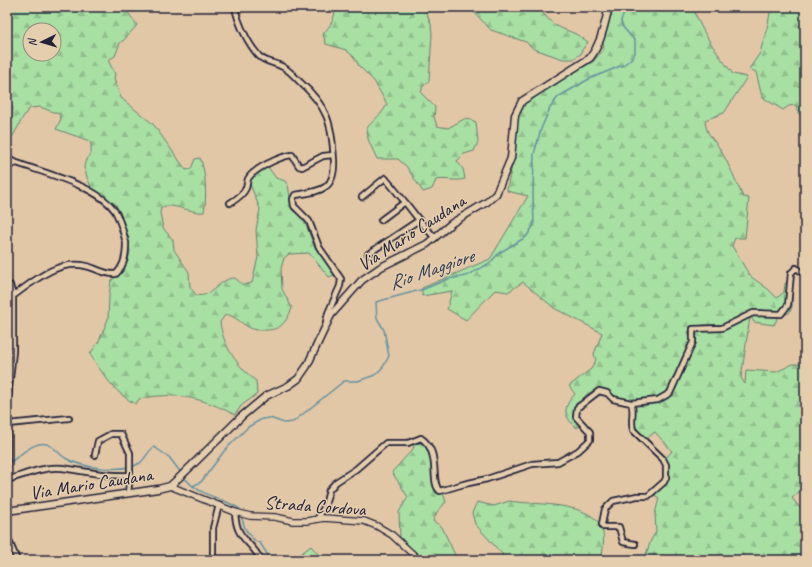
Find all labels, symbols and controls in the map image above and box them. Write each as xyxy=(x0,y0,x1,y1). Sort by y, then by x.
north arrow xyxy=(22,22,62,62)
text: N xyxy=(25,37,39,47)
street label: Via Mario Caudana xyxy=(353,188,472,277)
water label: Rio Maggiore xyxy=(386,242,480,296)
street label: Via Mario Caudana xyxy=(28,462,156,506)
street label: Strada Cordova xyxy=(264,490,368,522)

